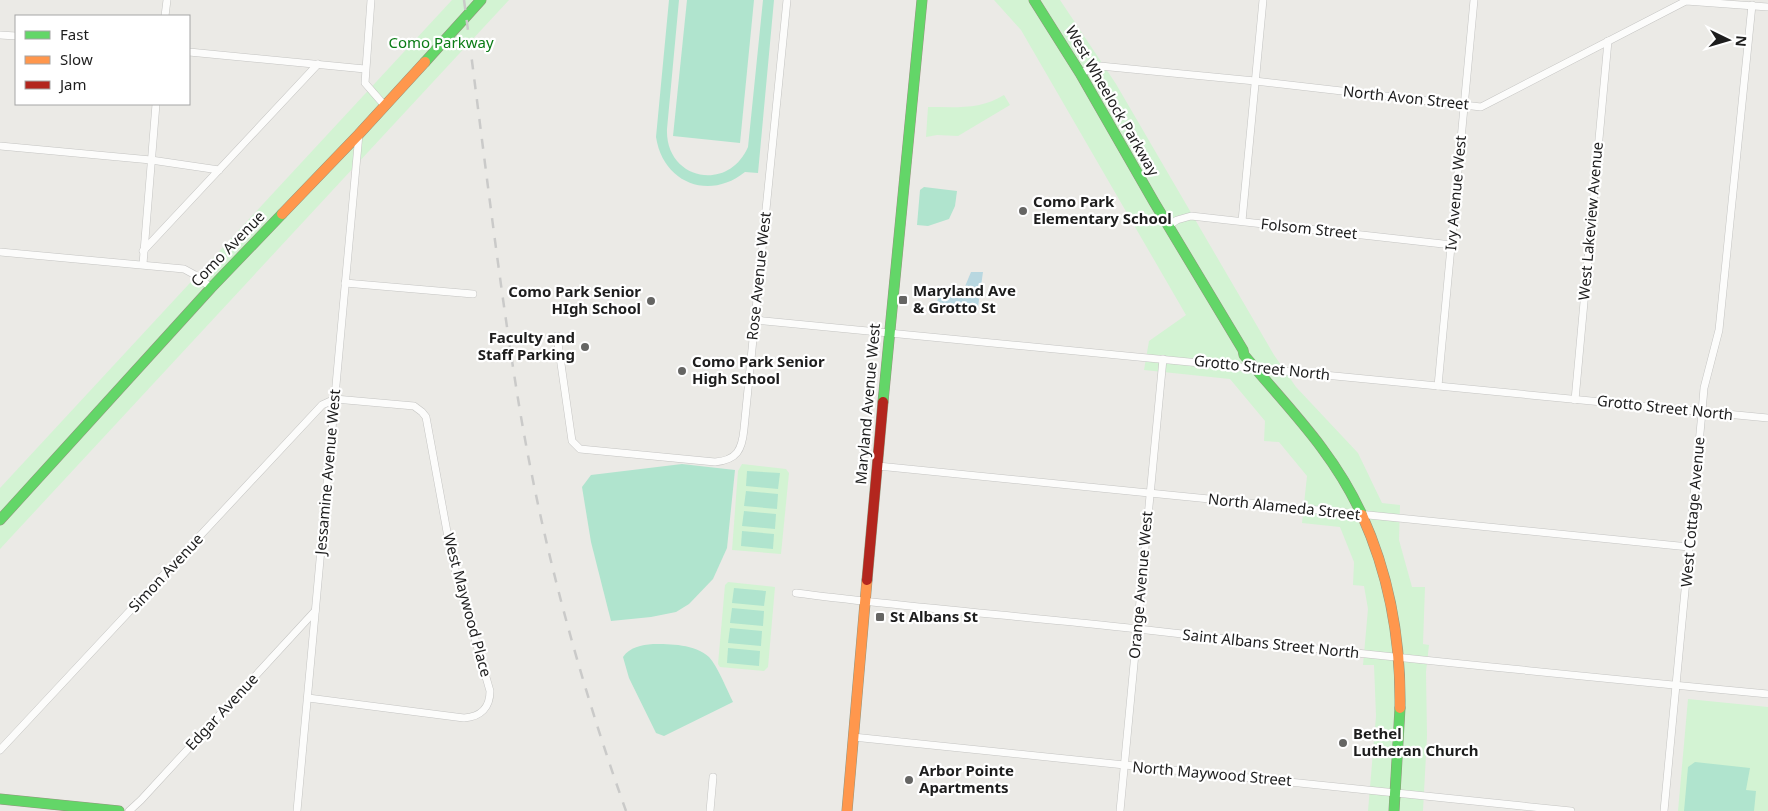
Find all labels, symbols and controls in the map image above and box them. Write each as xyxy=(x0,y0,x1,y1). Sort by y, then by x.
legend xyxy=(15,15,190,105)
north arrow xyxy=(1703,15,1753,65)
street label: West Wheelock Parkway xyxy=(1062,22,1164,180)
text: Fast xyxy=(60,24,89,44)
park label: Como Parkway xyxy=(388,32,494,52)
text: N xyxy=(1731,35,1751,48)
text: Slow xyxy=(60,49,93,69)
text: Jam xyxy=(58,74,87,94)
street label: North Avon Street xyxy=(1342,80,1471,114)
street label: Ivy Avenue West xyxy=(1440,134,1470,251)
street label: West Lakeview Avenue xyxy=(1573,141,1607,301)
place label: Como Park Elementary School xyxy=(1033,191,1172,228)
marker: Como Park Elementary School xyxy=(1017,205,1029,217)
street label: Como Avenue xyxy=(186,206,269,291)
street label: Rose Avenue West xyxy=(741,210,775,341)
street label: Folsom Street xyxy=(1260,213,1359,243)
place label: Maryland Ave & Grotto St xyxy=(913,280,1016,317)
place label: Como Park Senior HIgh School xyxy=(508,281,641,318)
marker: Maryland Ave & Grotto St xyxy=(897,294,909,306)
marker: Como Park Senior HIgh School xyxy=(645,295,657,307)
street label: Maryland Avenue West xyxy=(850,322,884,485)
place label: Faculty and Staff Parking xyxy=(478,327,575,364)
marker: Faculty and Staff Parking xyxy=(579,341,591,353)
street label: Grotto Street North xyxy=(1193,350,1331,384)
place label: Como Park Senior High School xyxy=(692,351,825,388)
marker: Como Park Senior High School xyxy=(676,365,688,377)
street label: Jessamine Avenue West xyxy=(310,388,344,558)
street label: Grotto Street North xyxy=(1596,390,1734,424)
street label: West Cottage Avenue xyxy=(1675,436,1709,588)
street label: North Alameda Street xyxy=(1207,488,1362,524)
street label: Orange Avenue West xyxy=(1124,510,1156,660)
street label: Simon Avenue xyxy=(123,529,207,616)
street label: West Maywood Place xyxy=(439,530,497,679)
place label: St Albans St xyxy=(890,606,978,626)
marker: St Albans St xyxy=(874,611,886,623)
street label: Saint Albans Street North xyxy=(1182,624,1361,662)
street label: Edgar Avenue xyxy=(181,669,262,754)
place label: Bethel Lutheran Church xyxy=(1353,723,1478,760)
marker: Bethel Lutheran Church xyxy=(1337,737,1349,749)
street label: North Maywood Street xyxy=(1132,756,1293,790)
place label: Arbor Pointe Apartments xyxy=(919,760,1014,797)
marker: Arbor Pointe Apartments xyxy=(903,774,915,786)

